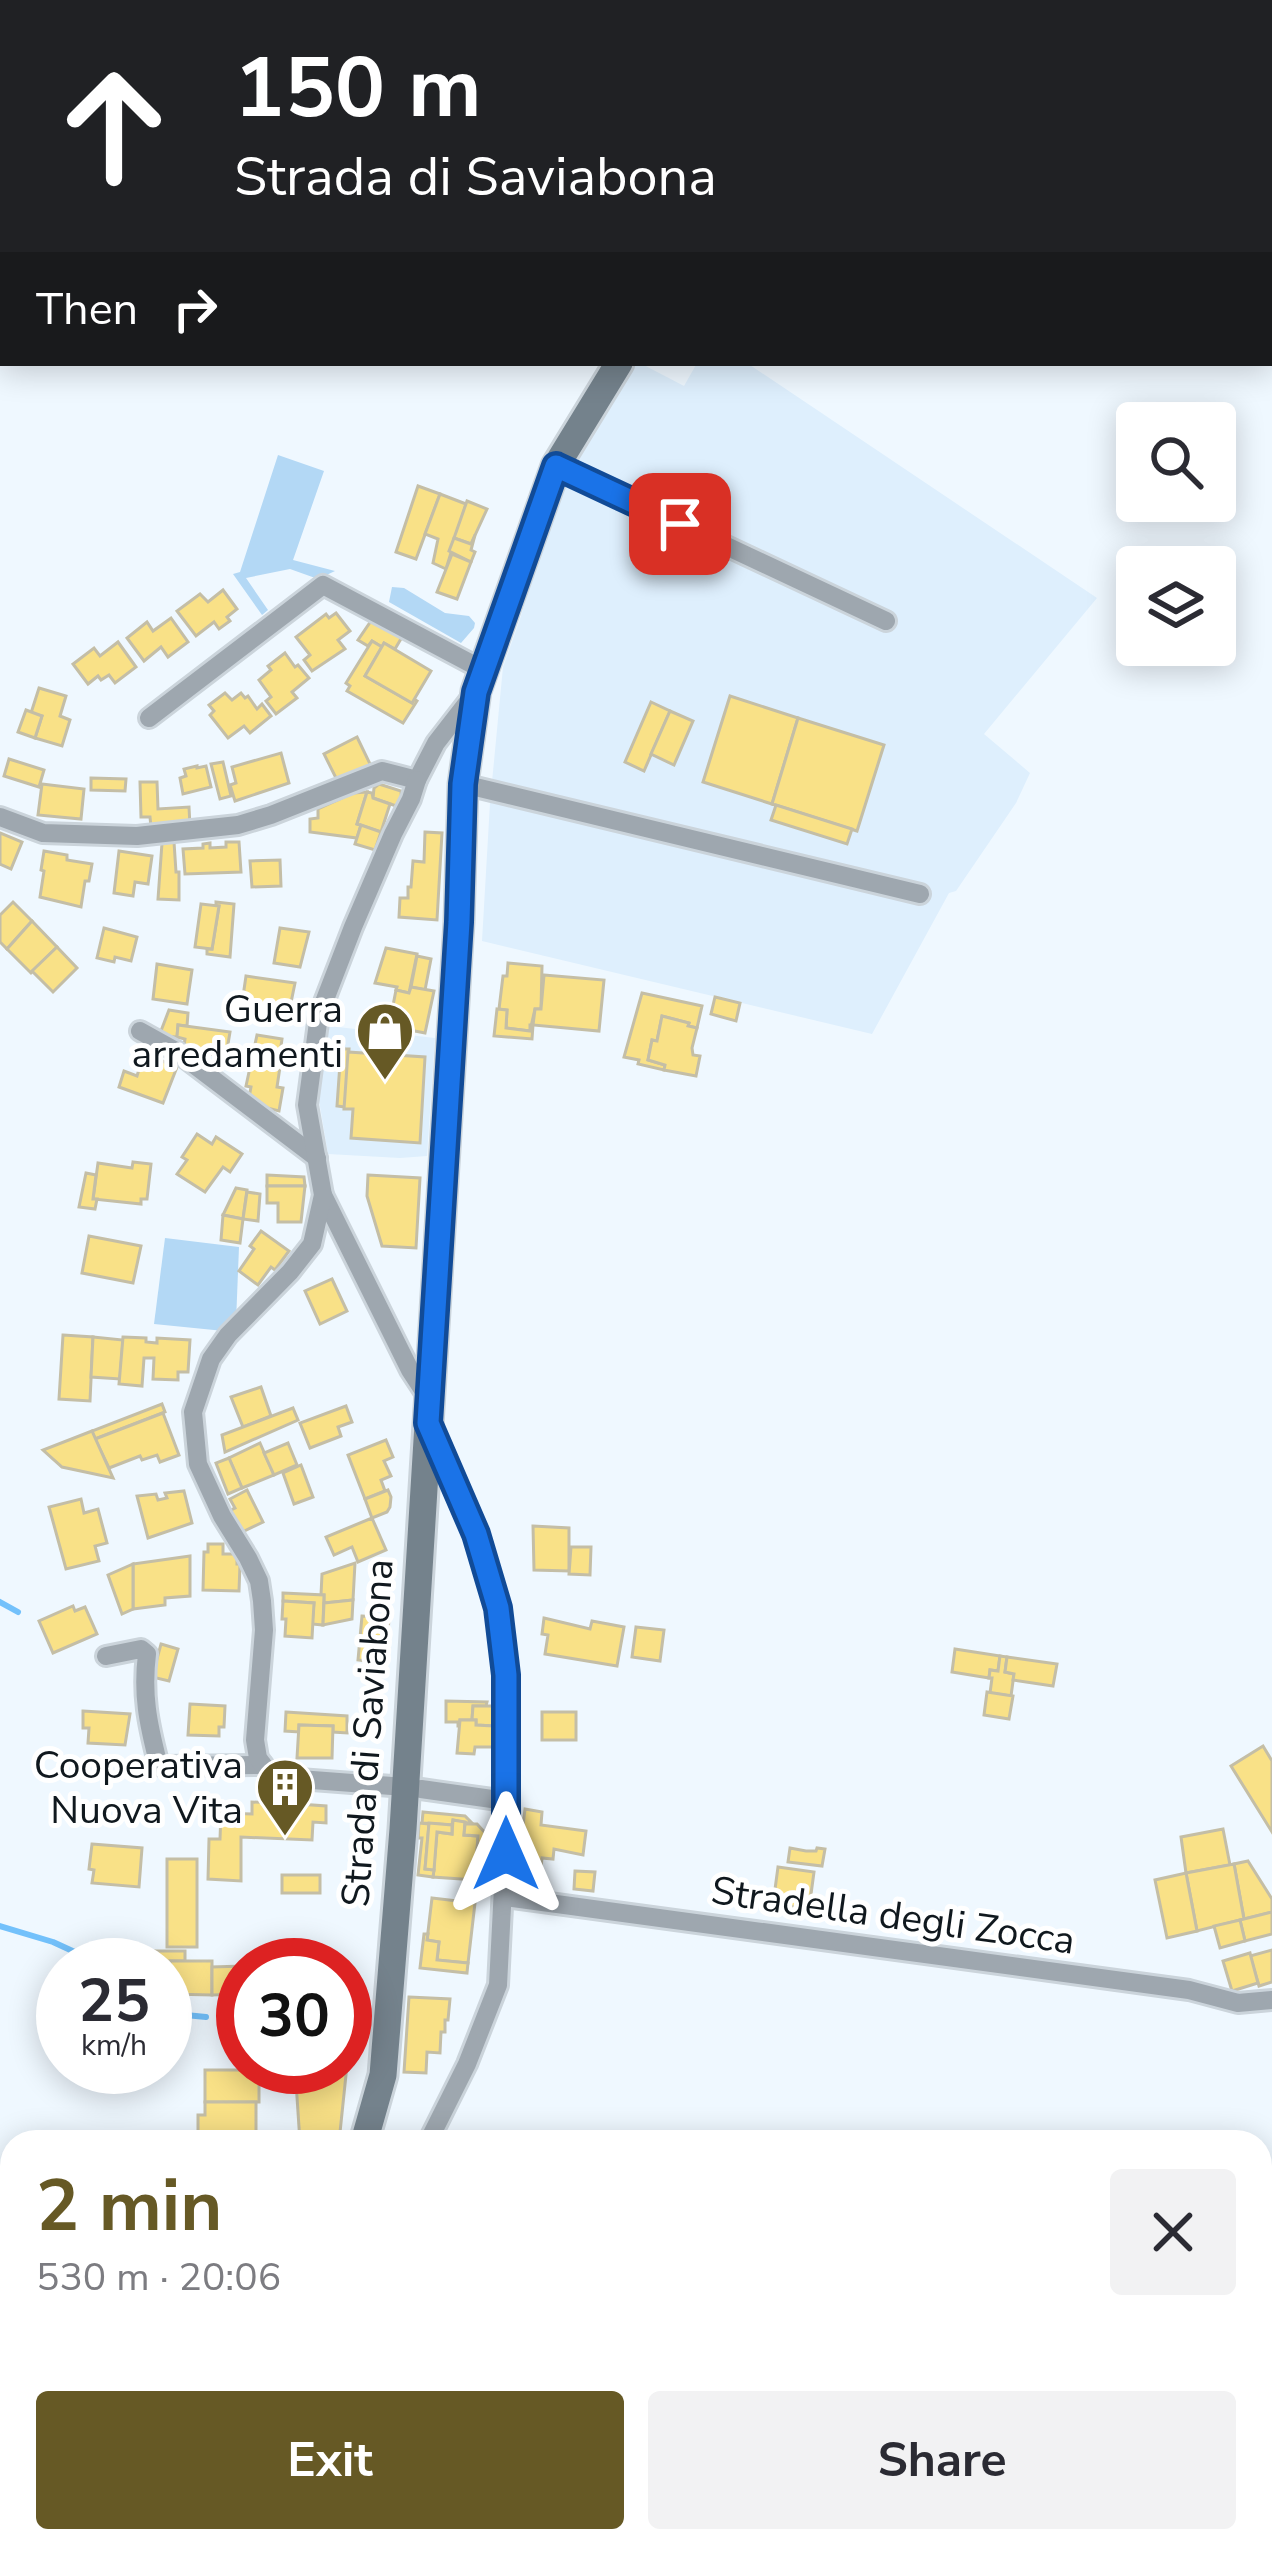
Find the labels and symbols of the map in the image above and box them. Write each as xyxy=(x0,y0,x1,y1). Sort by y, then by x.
pin xyxy=(629,473,731,575)
place label: Guerra arredamenti xyxy=(132,983,343,1081)
shop icon: Guerra arredamenti xyxy=(354,1000,416,1082)
street label: Strada di Saviabona xyxy=(329,1557,407,1909)
place label: Cooperativa Nuova Vita xyxy=(34,1739,243,1837)
building icon: Cooperativa Nuova Vita xyxy=(254,1756,316,1838)
position arrow xyxy=(443,1791,569,1917)
street label: Stradella degli Zocca xyxy=(708,1864,1078,1968)
speed limit sign: 30 xyxy=(216,1938,372,2094)

